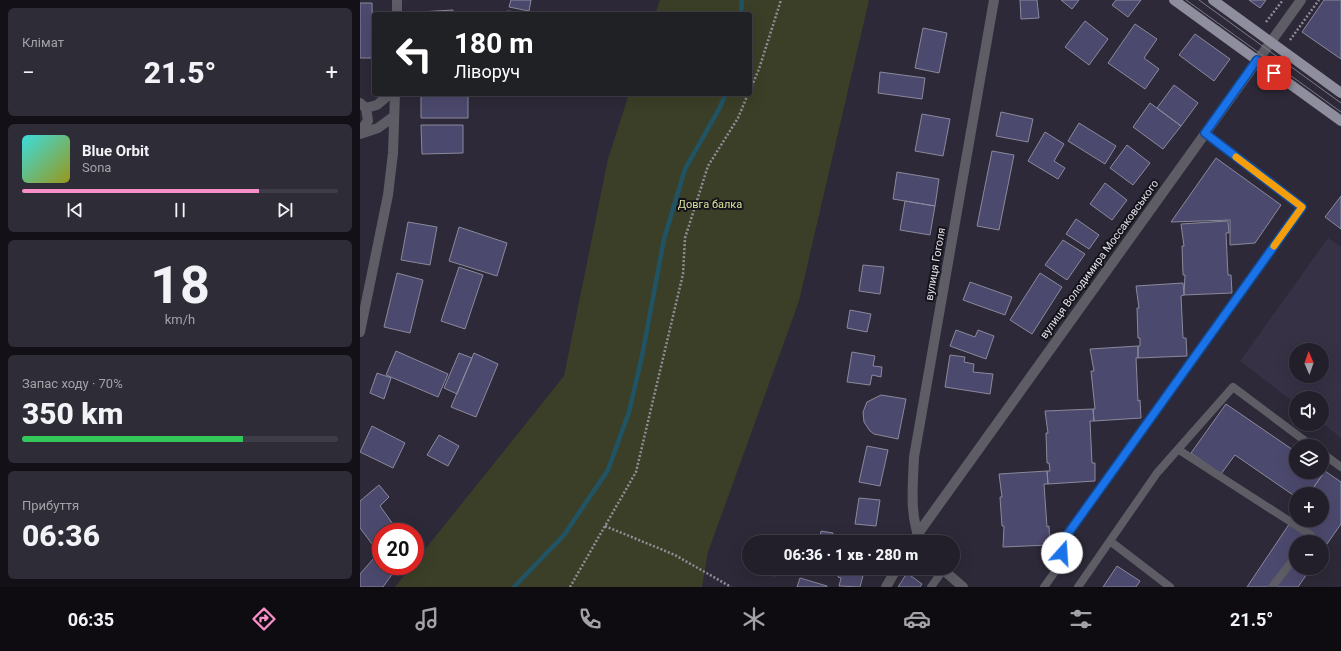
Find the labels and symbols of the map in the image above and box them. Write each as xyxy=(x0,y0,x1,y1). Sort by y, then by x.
pin xyxy=(1257,56,1291,90)
street label: вулиця Володимира Моссаковського xyxy=(1037,177,1161,341)
park label: Довга балка xyxy=(678,198,742,211)
street label: вулиця Гоголя xyxy=(923,227,948,302)
north arrow xyxy=(1289,343,1329,383)
speed limit sign: 20 xyxy=(372,523,424,575)
position arrow xyxy=(1041,532,1083,574)

